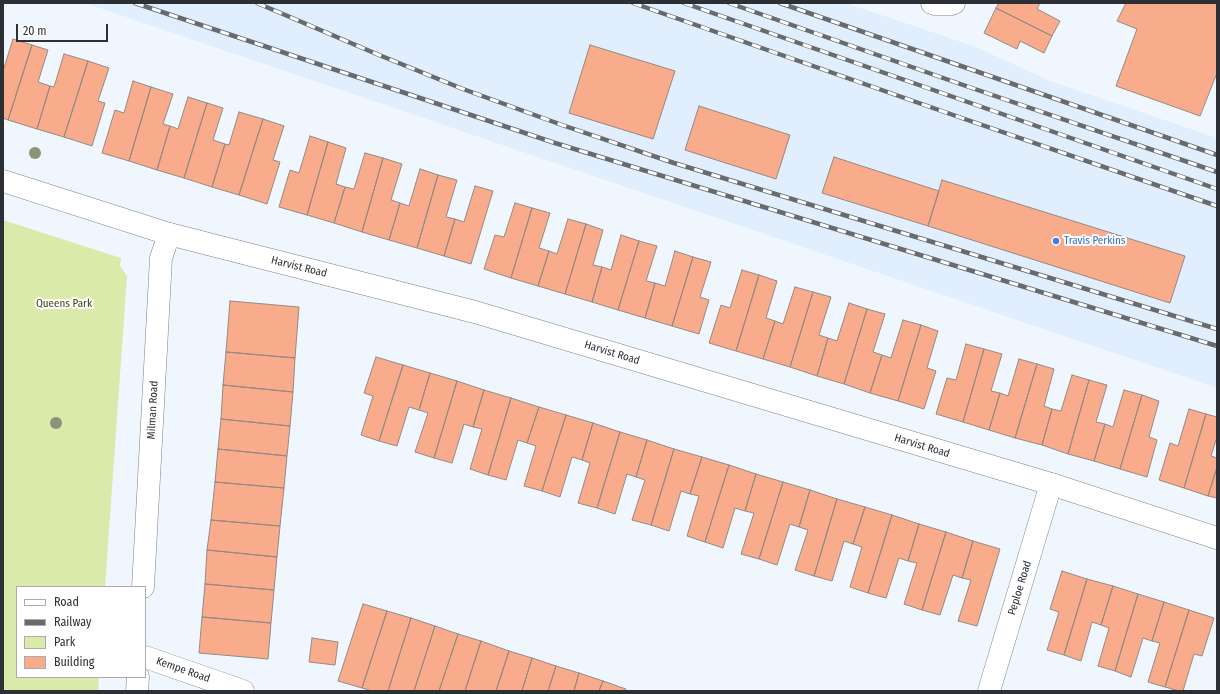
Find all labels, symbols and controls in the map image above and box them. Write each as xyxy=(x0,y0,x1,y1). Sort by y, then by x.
scale bar xyxy=(18,16,110,42)
text: 20 m xyxy=(23,24,47,38)
place label: Travis Perkins xyxy=(1064,234,1126,248)
marker: Travis Perkins xyxy=(1051,236,1061,246)
street label: Harvist Road xyxy=(270,254,328,280)
park label: Queens Park xyxy=(36,297,92,311)
street label: Harvist Road xyxy=(583,338,641,368)
street label: Milman Road xyxy=(145,380,161,440)
street label: Harvist Road xyxy=(893,431,951,461)
street label: Peploe Road xyxy=(1005,559,1035,617)
legend xyxy=(16,586,146,678)
text: Road xyxy=(54,595,79,609)
text: Railway xyxy=(54,615,91,629)
text: Park xyxy=(54,635,75,649)
text: Building xyxy=(54,655,94,669)
street label: Kempe Road xyxy=(154,655,212,685)

